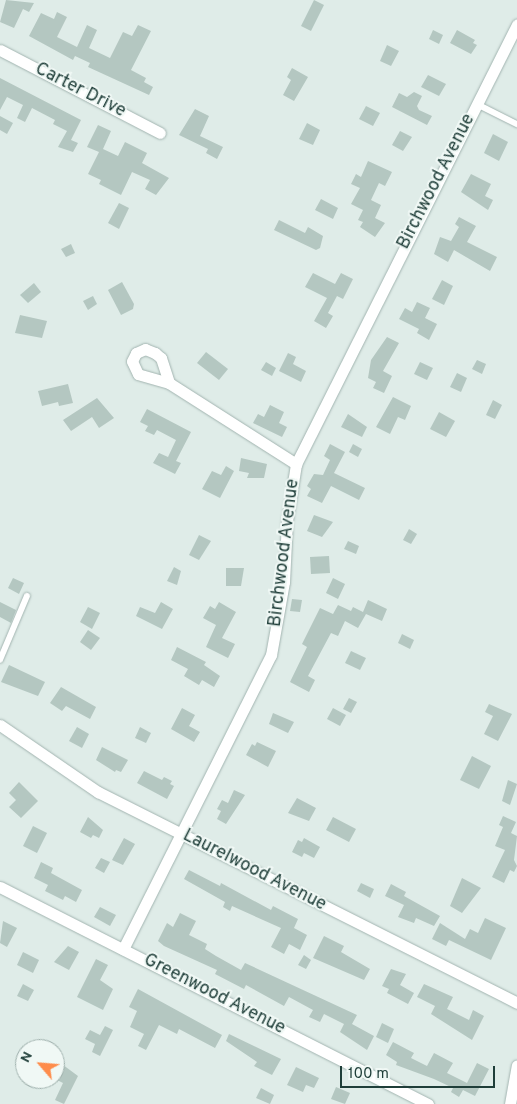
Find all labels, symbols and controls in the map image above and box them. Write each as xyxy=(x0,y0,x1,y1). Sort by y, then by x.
street label: Carter Drive xyxy=(31,59,129,123)
street label: Birchwood Avenue xyxy=(393,110,481,254)
street label: Birchwood Avenue xyxy=(265,477,305,629)
street label: Laurelwood Avenue xyxy=(178,825,330,917)
street label: Greenwood Avenue xyxy=(139,950,289,1040)
north arrow xyxy=(15,1039,65,1089)
text: N xyxy=(17,1049,37,1066)
scale bar xyxy=(342,1056,497,1088)
text: 100 m xyxy=(348,1065,389,1084)

